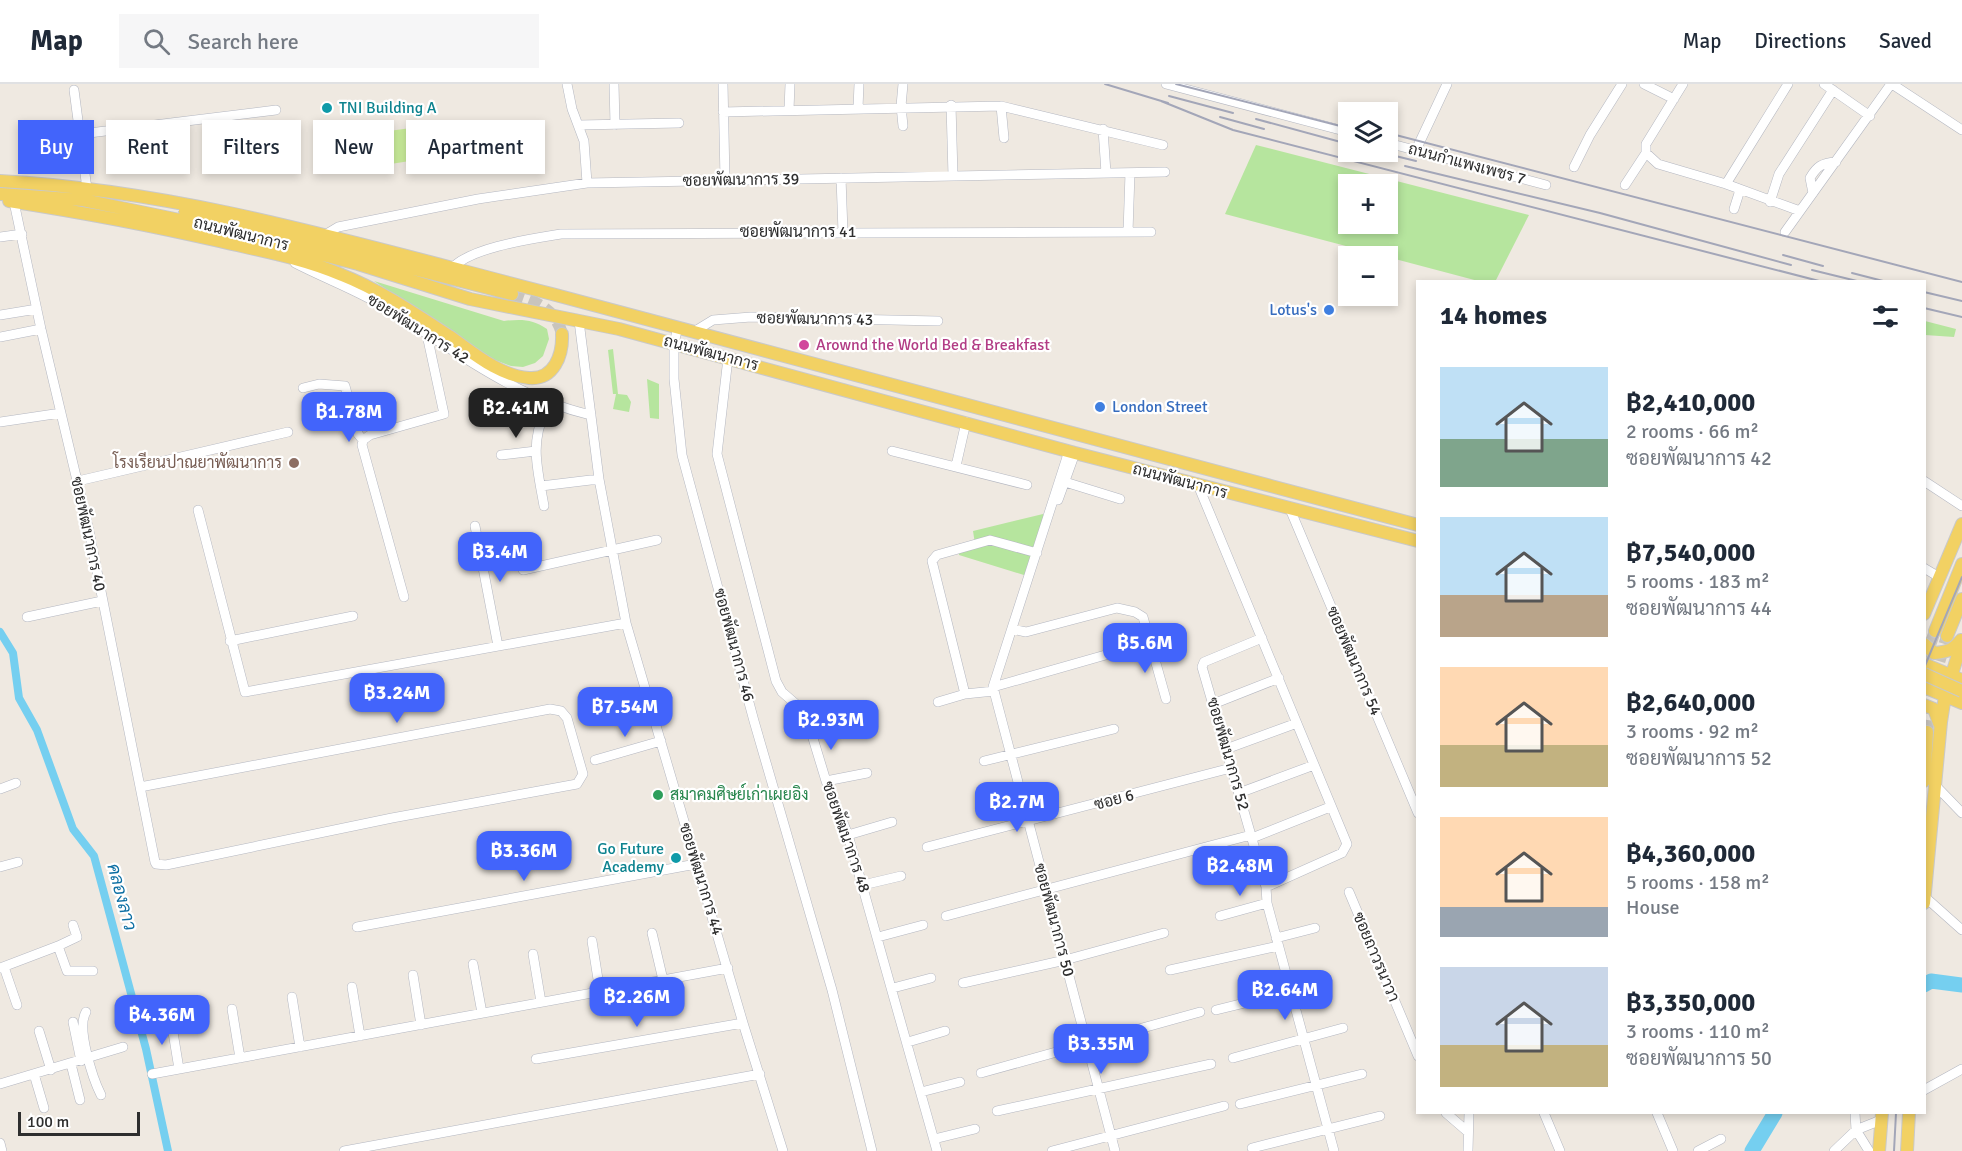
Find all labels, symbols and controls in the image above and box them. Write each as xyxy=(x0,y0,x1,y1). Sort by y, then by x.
search box xyxy=(119,14,539,68)
text: Map xyxy=(30,24,83,58)
icon: search xyxy=(140,25,173,58)
text: Search here xyxy=(188,28,299,55)
text: Map xyxy=(1683,28,1721,54)
text: Directions xyxy=(1754,28,1846,54)
text: Saved xyxy=(1879,28,1932,54)
place label: TNI Building A xyxy=(339,98,437,118)
marker: TNI Building A xyxy=(320,101,334,115)
map controls xyxy=(1338,102,1398,306)
button: layers xyxy=(1338,102,1398,162)
chip: Buy xyxy=(18,120,94,174)
chip: Rent xyxy=(106,120,190,174)
chip: Filters xyxy=(202,120,301,174)
chip: New xyxy=(313,120,394,174)
chip: Apartment xyxy=(406,120,545,174)
street label: ถนนกำแพงเพชร 7 xyxy=(1406,139,1528,189)
street label: ซอยพัฒนาการ 39 xyxy=(682,168,800,191)
button: + xyxy=(1338,174,1398,234)
street label: ถนนพัฒนาการ xyxy=(191,212,291,256)
street label: ซอยพัฒนาการ 41 xyxy=(740,221,856,242)
button: − xyxy=(1338,246,1398,306)
street label: ซอยพัฒนาการ 42 xyxy=(363,289,473,368)
place label: Lotus's xyxy=(1269,300,1317,320)
text: 14 homes xyxy=(1440,300,1547,332)
icon: filters xyxy=(1869,300,1902,333)
marker: Lotus's xyxy=(1322,303,1336,317)
street label: ซอยพัฒนาการ 43 xyxy=(756,307,874,330)
street label: ถนนพัฒนาการ xyxy=(661,330,761,375)
place label: Arownd the World Bed & Breakfast xyxy=(816,335,1050,355)
marker: Arownd the World Bed & Breakfast xyxy=(797,338,811,352)
text: ฿2,410,000 xyxy=(1626,387,1755,419)
pin: ฿2.41M xyxy=(467,388,565,439)
icon: home xyxy=(1488,391,1560,463)
pin: ฿1.78M xyxy=(300,392,398,443)
text: ฿2.41M xyxy=(483,395,549,420)
place label: London Street xyxy=(1112,397,1208,417)
text: ฿1.78M xyxy=(316,399,382,424)
marker: London Street xyxy=(1093,400,1107,414)
text: 2 rooms · 66 m² xyxy=(1626,419,1759,444)
text: ซอยพัฒนาการ 42 xyxy=(1626,446,1772,471)
place label: โรงเรียนปาณยาพัฒนาการ xyxy=(112,451,282,473)
marker: โรงเรียนปาณยาพัฒนาการ xyxy=(287,456,301,470)
street label: ถนนพัฒนาการ xyxy=(1130,458,1230,503)
street label: ซอยพัฒนาการ 40 xyxy=(66,475,111,593)
pin: ฿3.4M xyxy=(458,532,542,583)
text: ฿7,540,000 xyxy=(1626,537,1755,569)
text: ฿3.4M xyxy=(472,539,528,564)
icon: home xyxy=(1488,541,1560,613)
text: 5 rooms · 183 m² xyxy=(1626,569,1770,594)
street label: ซอยพัฒนาการ 46 xyxy=(709,586,760,704)
text: ซอยพัฒนาการ 44 xyxy=(1626,596,1772,621)
street label: ซอยพัฒนาการ 54 xyxy=(1322,603,1387,719)
pin: ฿5.6M xyxy=(1103,623,1187,674)
text: ฿5.6M xyxy=(1117,630,1173,655)
pin: ฿3.24M xyxy=(348,673,446,724)
text: ฿3.24M xyxy=(364,680,430,705)
pin: ฿7.54M xyxy=(576,687,674,738)
text: ฿2,640,000 xyxy=(1626,687,1755,719)
icon: home xyxy=(1488,691,1560,763)
text: ฿7.54M xyxy=(592,694,658,719)
street label: ซอยพัฒนาการ 52 xyxy=(1202,695,1255,813)
pin: ฿2.93M xyxy=(782,700,880,751)
text: ฿2.93M xyxy=(798,707,864,732)
text: 3 rooms · 92 m² xyxy=(1626,719,1759,744)
text: ซอยพัฒนาการ 52 xyxy=(1626,746,1772,771)
street label: ซอยพัฒนาการ 48 xyxy=(818,778,875,895)
place label: สมาคมศิษย์เก่าเผยอิง xyxy=(670,782,809,805)
pin: ฿2.7M xyxy=(975,782,1059,833)
street label: ซอย 6 xyxy=(1092,785,1136,815)
marker: สมาคมศิษย์เก่าเผยอิง xyxy=(651,788,665,802)
text: ฿2.7M xyxy=(989,789,1045,814)
street label: ซอยพัฒนาการ 44 xyxy=(674,820,729,938)
pin: ฿3.36M xyxy=(475,831,573,882)
text: ฿3.36M xyxy=(491,838,557,863)
text: ฿4,360,000 xyxy=(1626,838,1755,870)
place label: Go Future Academy xyxy=(597,839,665,877)
icon: home xyxy=(1488,841,1560,913)
pin: ฿2.48M xyxy=(1191,846,1289,897)
marker: Go Future Academy xyxy=(669,851,683,865)
text: ฿2.48M xyxy=(1207,853,1273,878)
water label: คลองลาว xyxy=(103,861,141,933)
street label: ซอยพัฒนาการ 50 xyxy=(1029,861,1080,979)
text: 5 rooms · 158 m² xyxy=(1626,870,1770,895)
text: House xyxy=(1626,895,1680,920)
street label: ซอยถาวรนาวา xyxy=(1348,909,1404,1005)
pin: ฿2.64M xyxy=(1236,970,1334,1021)
pin: ฿2.26M xyxy=(588,977,686,1028)
text: ฿2.64M xyxy=(1252,977,1318,1002)
text: ฿2.26M xyxy=(604,984,670,1009)
text: ฿3,350,000 xyxy=(1626,987,1755,1019)
icon: home xyxy=(1488,991,1560,1063)
pin: ฿4.36M xyxy=(113,995,211,1046)
text: ฿4.36M xyxy=(129,1002,195,1027)
text: 3 rooms · 110 m² xyxy=(1626,1019,1770,1044)
pin: ฿3.35M xyxy=(1052,1024,1150,1075)
text: ฿3.35M xyxy=(1068,1031,1134,1056)
text: ซอยพัฒนาการ 50 xyxy=(1626,1046,1772,1071)
scale bar xyxy=(18,1109,140,1136)
text: 100 m xyxy=(27,1112,69,1132)

